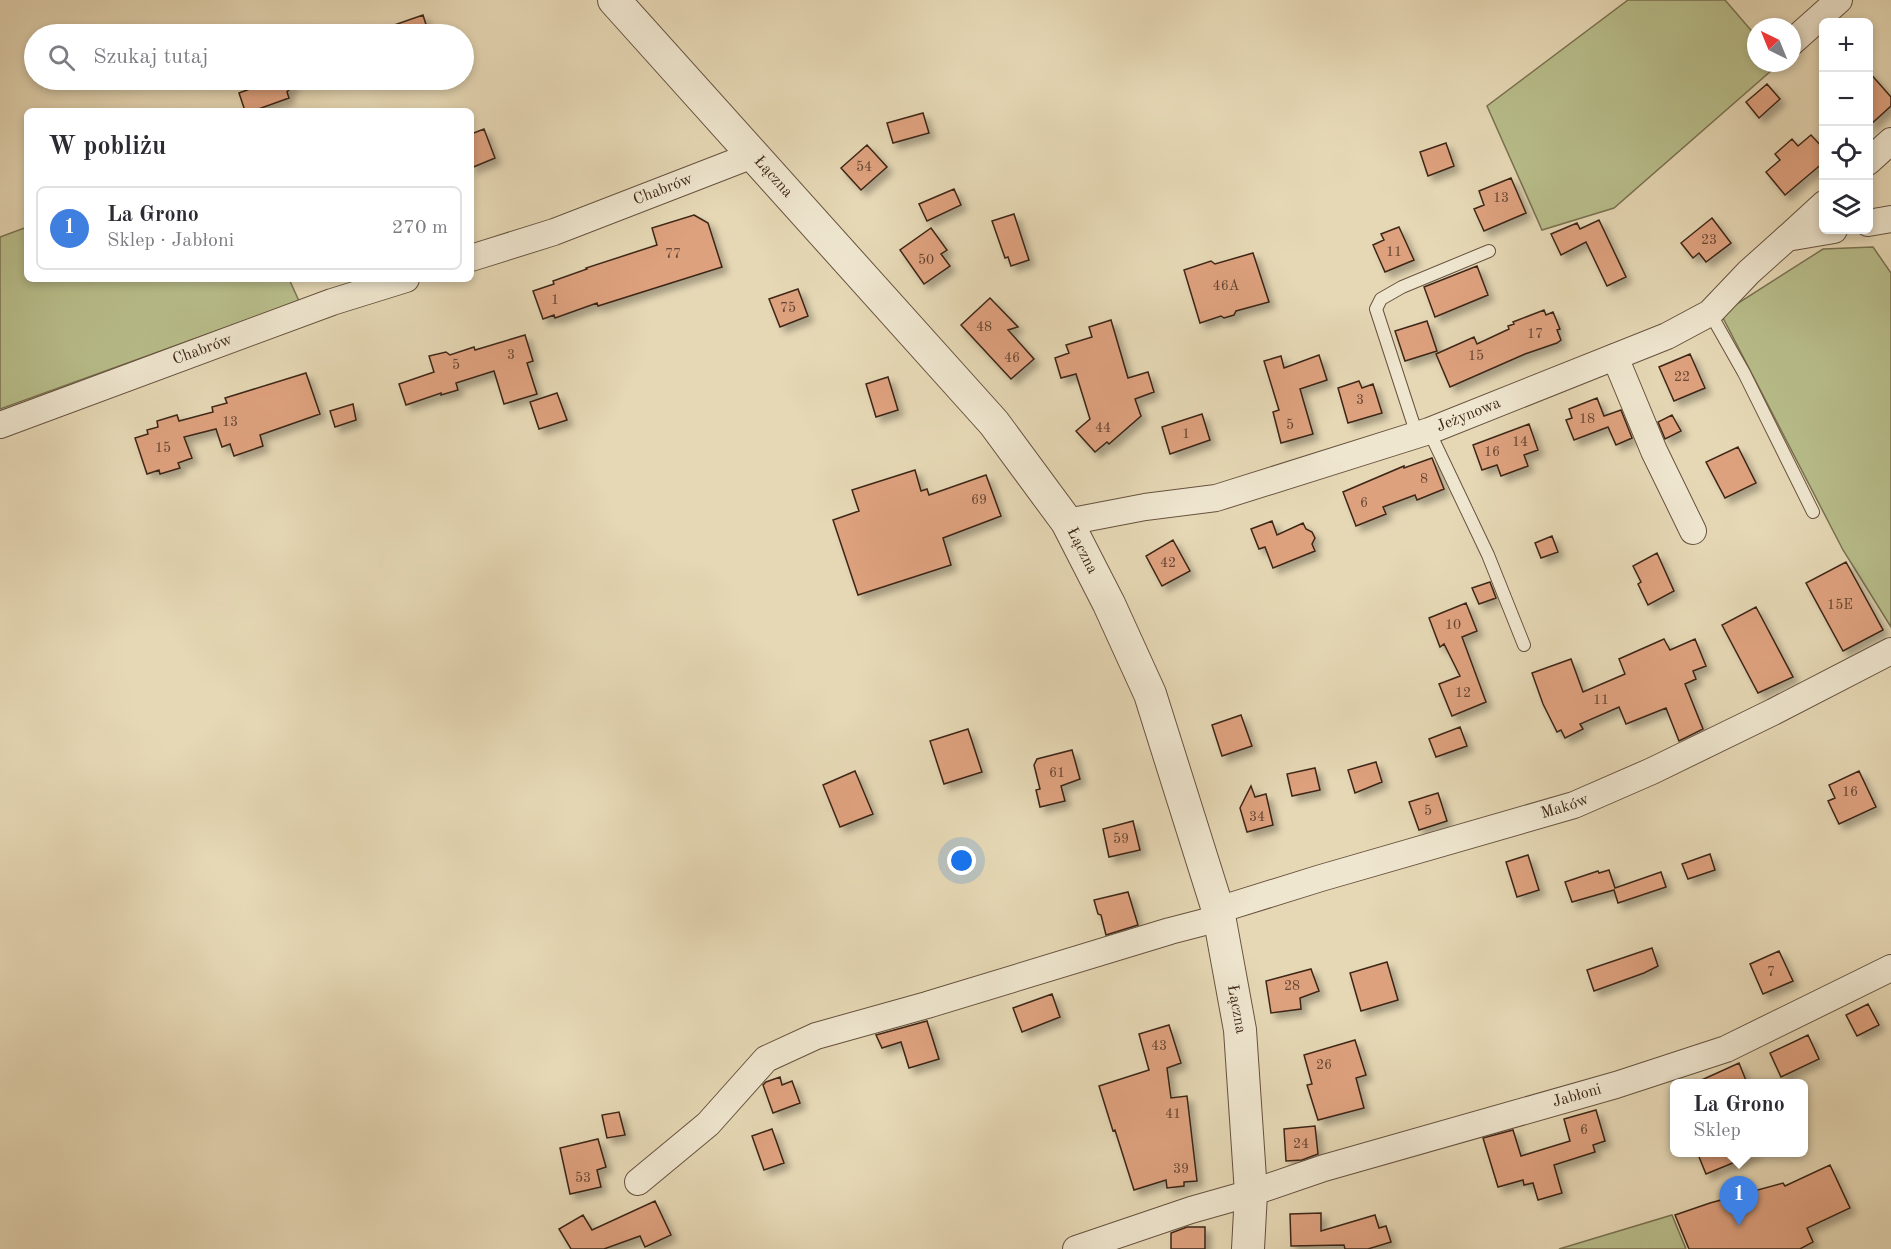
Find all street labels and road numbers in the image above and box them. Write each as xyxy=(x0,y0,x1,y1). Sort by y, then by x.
street label: Łączna xyxy=(751,153,796,201)
street label: Chabrów xyxy=(631,171,696,208)
street label: Chabrów xyxy=(171,331,235,368)
street label: Jeżynowa xyxy=(1434,395,1503,435)
street label: Łączna xyxy=(1063,525,1100,577)
street label: Maków xyxy=(1539,791,1592,822)
street label: Łączna xyxy=(1224,983,1249,1035)
street label: Jabłoni xyxy=(1551,1082,1603,1111)

